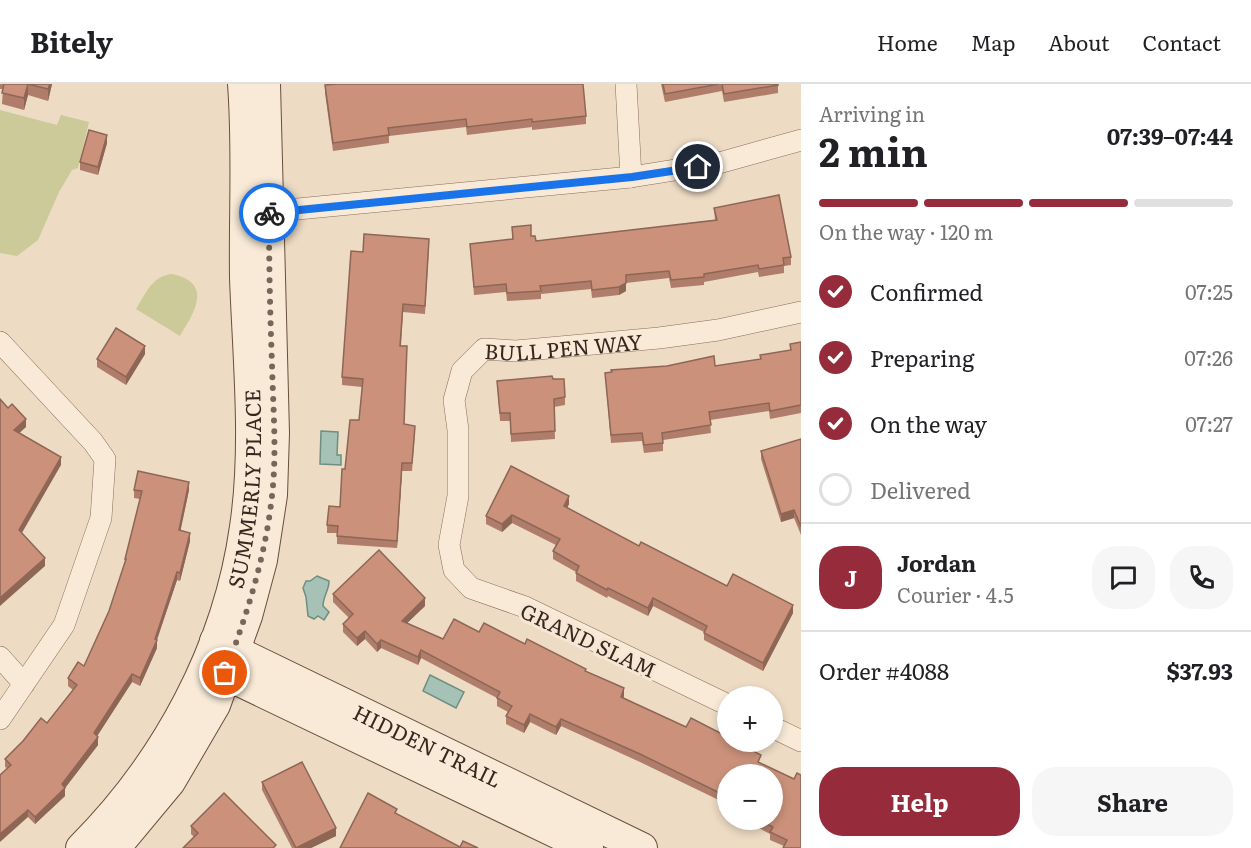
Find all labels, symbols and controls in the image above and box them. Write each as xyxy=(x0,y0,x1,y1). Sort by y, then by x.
text: Bitely xyxy=(30,20,113,62)
text: Home xyxy=(877,26,938,57)
text: Map xyxy=(971,26,1015,57)
text: About xyxy=(1048,26,1110,57)
text: Contact xyxy=(1143,26,1221,57)
text: Arriving in xyxy=(819,98,925,128)
text: 07:39–07:44 xyxy=(1107,119,1233,152)
text: 2 min xyxy=(819,121,928,179)
pin xyxy=(672,141,723,192)
icon: home xyxy=(681,150,714,183)
courier xyxy=(239,183,299,243)
icon: bike xyxy=(253,197,286,230)
text: On the way · 120 m xyxy=(819,216,993,246)
icon: check xyxy=(819,275,852,308)
text: Confirmed xyxy=(870,275,983,308)
text: 07:25 xyxy=(1185,276,1233,306)
street label: BULL PEN WAY xyxy=(484,324,644,367)
icon: check xyxy=(819,341,852,374)
text: Preparing xyxy=(870,341,974,374)
text: 07:26 xyxy=(1184,342,1233,372)
street label: SUMMERLY PLACE xyxy=(218,389,267,591)
icon: check xyxy=(819,407,852,440)
text: On the way xyxy=(870,407,987,440)
text: 07:27 xyxy=(1185,408,1233,438)
text: Delivered xyxy=(870,473,971,506)
text: Jordan xyxy=(897,546,976,579)
button: chat xyxy=(1092,546,1155,609)
button: phone xyxy=(1170,546,1233,609)
text: J xyxy=(844,561,857,594)
text: Courier · 4.5 xyxy=(897,579,1014,609)
street label: GRAND SLAM xyxy=(516,594,662,684)
pin xyxy=(199,647,250,698)
text: Order #4088 xyxy=(819,654,949,687)
text: $37.93 xyxy=(1166,654,1233,687)
icon: bag xyxy=(208,656,241,689)
map controls xyxy=(717,686,783,830)
button: + xyxy=(717,686,783,752)
street label: HIDDEN TRAIL xyxy=(349,695,508,794)
button: − xyxy=(717,764,783,830)
button: Help xyxy=(819,767,1020,836)
button: Share xyxy=(1032,767,1233,836)

